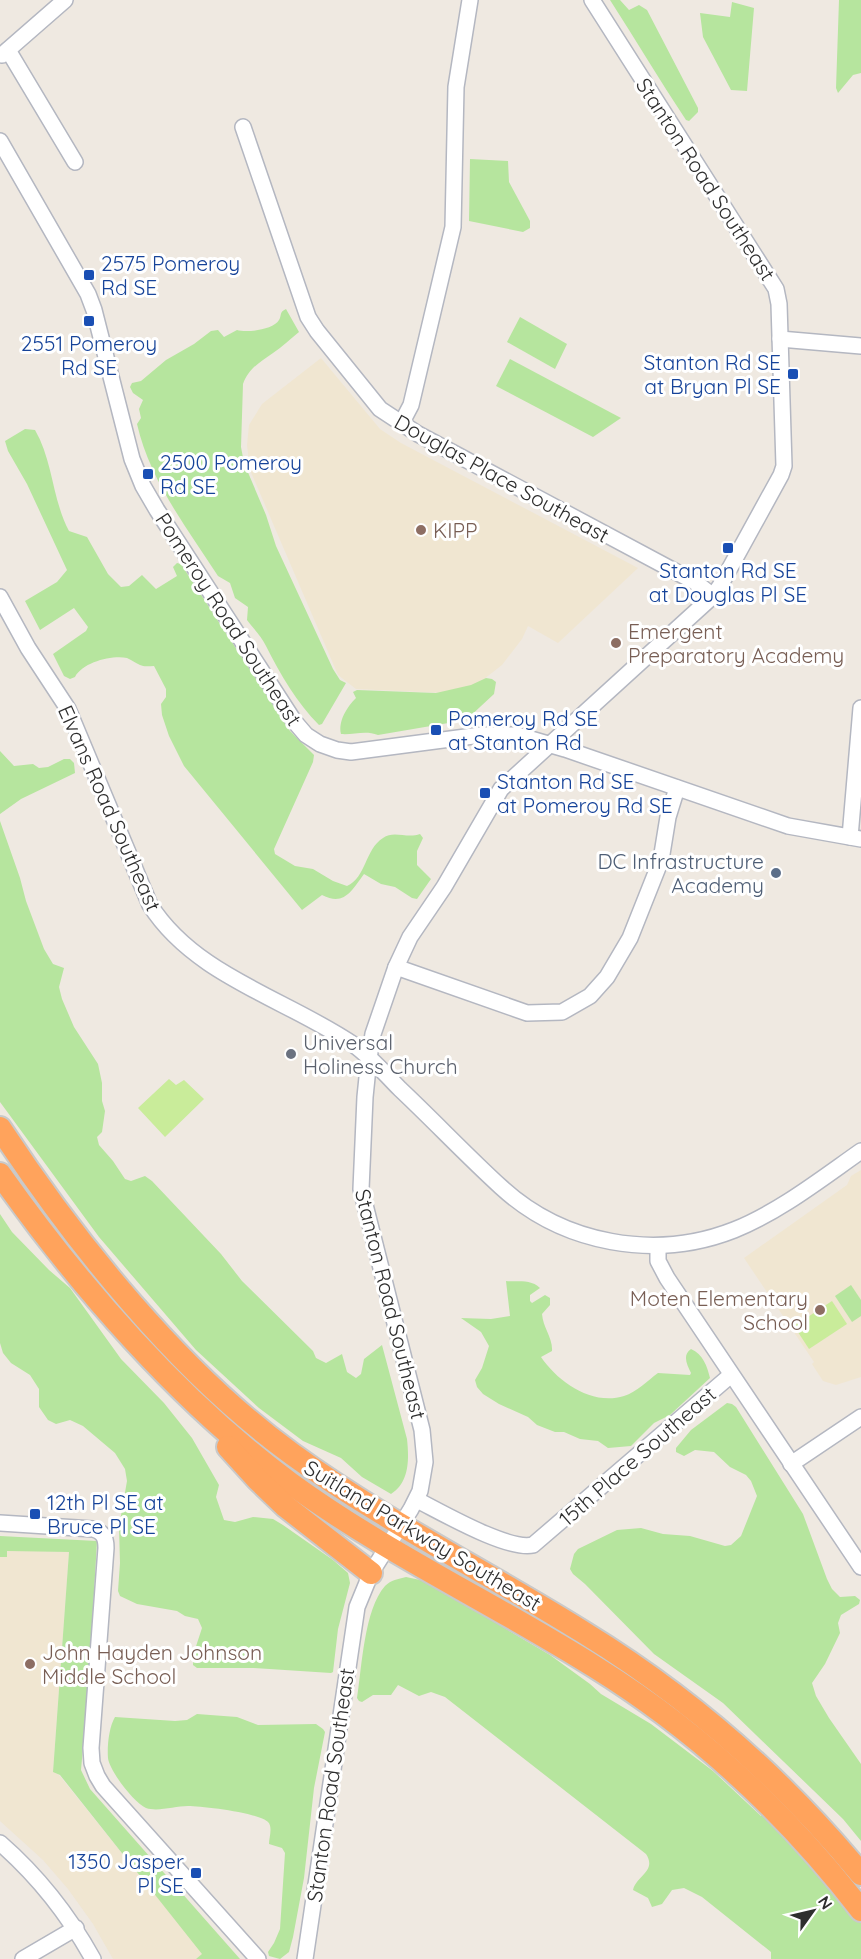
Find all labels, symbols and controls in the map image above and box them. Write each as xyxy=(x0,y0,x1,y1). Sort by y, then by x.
street label: Stanton Road Southeast xyxy=(631,73,781,285)
place label: 2575 Pomeroy Rd SE xyxy=(101,250,240,300)
marker: 2575 Pomeroy Rd SE xyxy=(82,268,96,282)
marker: 2551 Pomeroy Rd SE xyxy=(82,314,96,328)
place label: 2551 Pomeroy Rd SE xyxy=(21,330,157,380)
place label: Stanton Rd SE at Bryan Pl SE xyxy=(643,349,781,399)
marker: Stanton Rd SE at Bryan Pl SE xyxy=(786,367,800,381)
street label: Douglas Place Southeast xyxy=(390,408,614,548)
place label: 2500 Pomeroy Rd SE xyxy=(160,449,302,499)
marker: 2500 Pomeroy Rd SE xyxy=(141,467,155,481)
street label: Pomeroy Road Southeast xyxy=(150,508,308,730)
place label: KIPP xyxy=(433,517,477,543)
marker: KIPP xyxy=(414,523,428,537)
marker: Stanton Rd SE at Douglas Pl SE xyxy=(721,541,735,555)
place label: Stanton Rd SE at Douglas Pl SE xyxy=(649,557,807,607)
place label: Emergent Preparatory Academy xyxy=(628,618,844,668)
marker: Emergent Preparatory Academy xyxy=(609,636,623,650)
street label: Elvans Road Southeast xyxy=(53,701,167,915)
place label: Pomeroy Rd SE at Stanton Rd xyxy=(448,705,598,755)
marker: Pomeroy Rd SE at Stanton Rd xyxy=(429,723,443,737)
place label: Stanton Rd SE at Pomeroy Rd SE xyxy=(497,768,673,818)
marker: Stanton Rd SE at Pomeroy Rd SE xyxy=(478,786,492,800)
place label: DC Infrastructure Academy xyxy=(598,848,764,898)
marker: DC Infrastructure Academy xyxy=(769,866,783,880)
place label: Universal Holiness Church xyxy=(303,1029,458,1079)
marker: Universal Holiness Church xyxy=(284,1047,298,1061)
street label: Stanton Road Southeast xyxy=(350,1186,432,1422)
place label: Moten Elementary School xyxy=(630,1285,808,1335)
marker: Moten Elementary School xyxy=(813,1303,827,1317)
street label: 15th Place Southeast xyxy=(553,1381,721,1531)
street label: Suitland Parkway Southeast xyxy=(300,1454,546,1616)
place label: 12th Pl SE at Bruce Pl SE xyxy=(47,1489,164,1539)
marker: 12th Pl SE at Bruce Pl SE xyxy=(28,1507,42,1521)
place label: John Hayden Johnson Middle School xyxy=(42,1639,262,1689)
marker: John Hayden Johnson Middle School xyxy=(23,1657,37,1671)
street label: Stanton Road Southeast xyxy=(301,1666,359,1904)
place label: 1350 Jasper Pl SE xyxy=(68,1848,184,1898)
marker: 1350 Jasper Pl SE xyxy=(189,1866,203,1880)
north arrow xyxy=(783,1881,843,1941)
text: N xyxy=(814,1892,837,1913)

